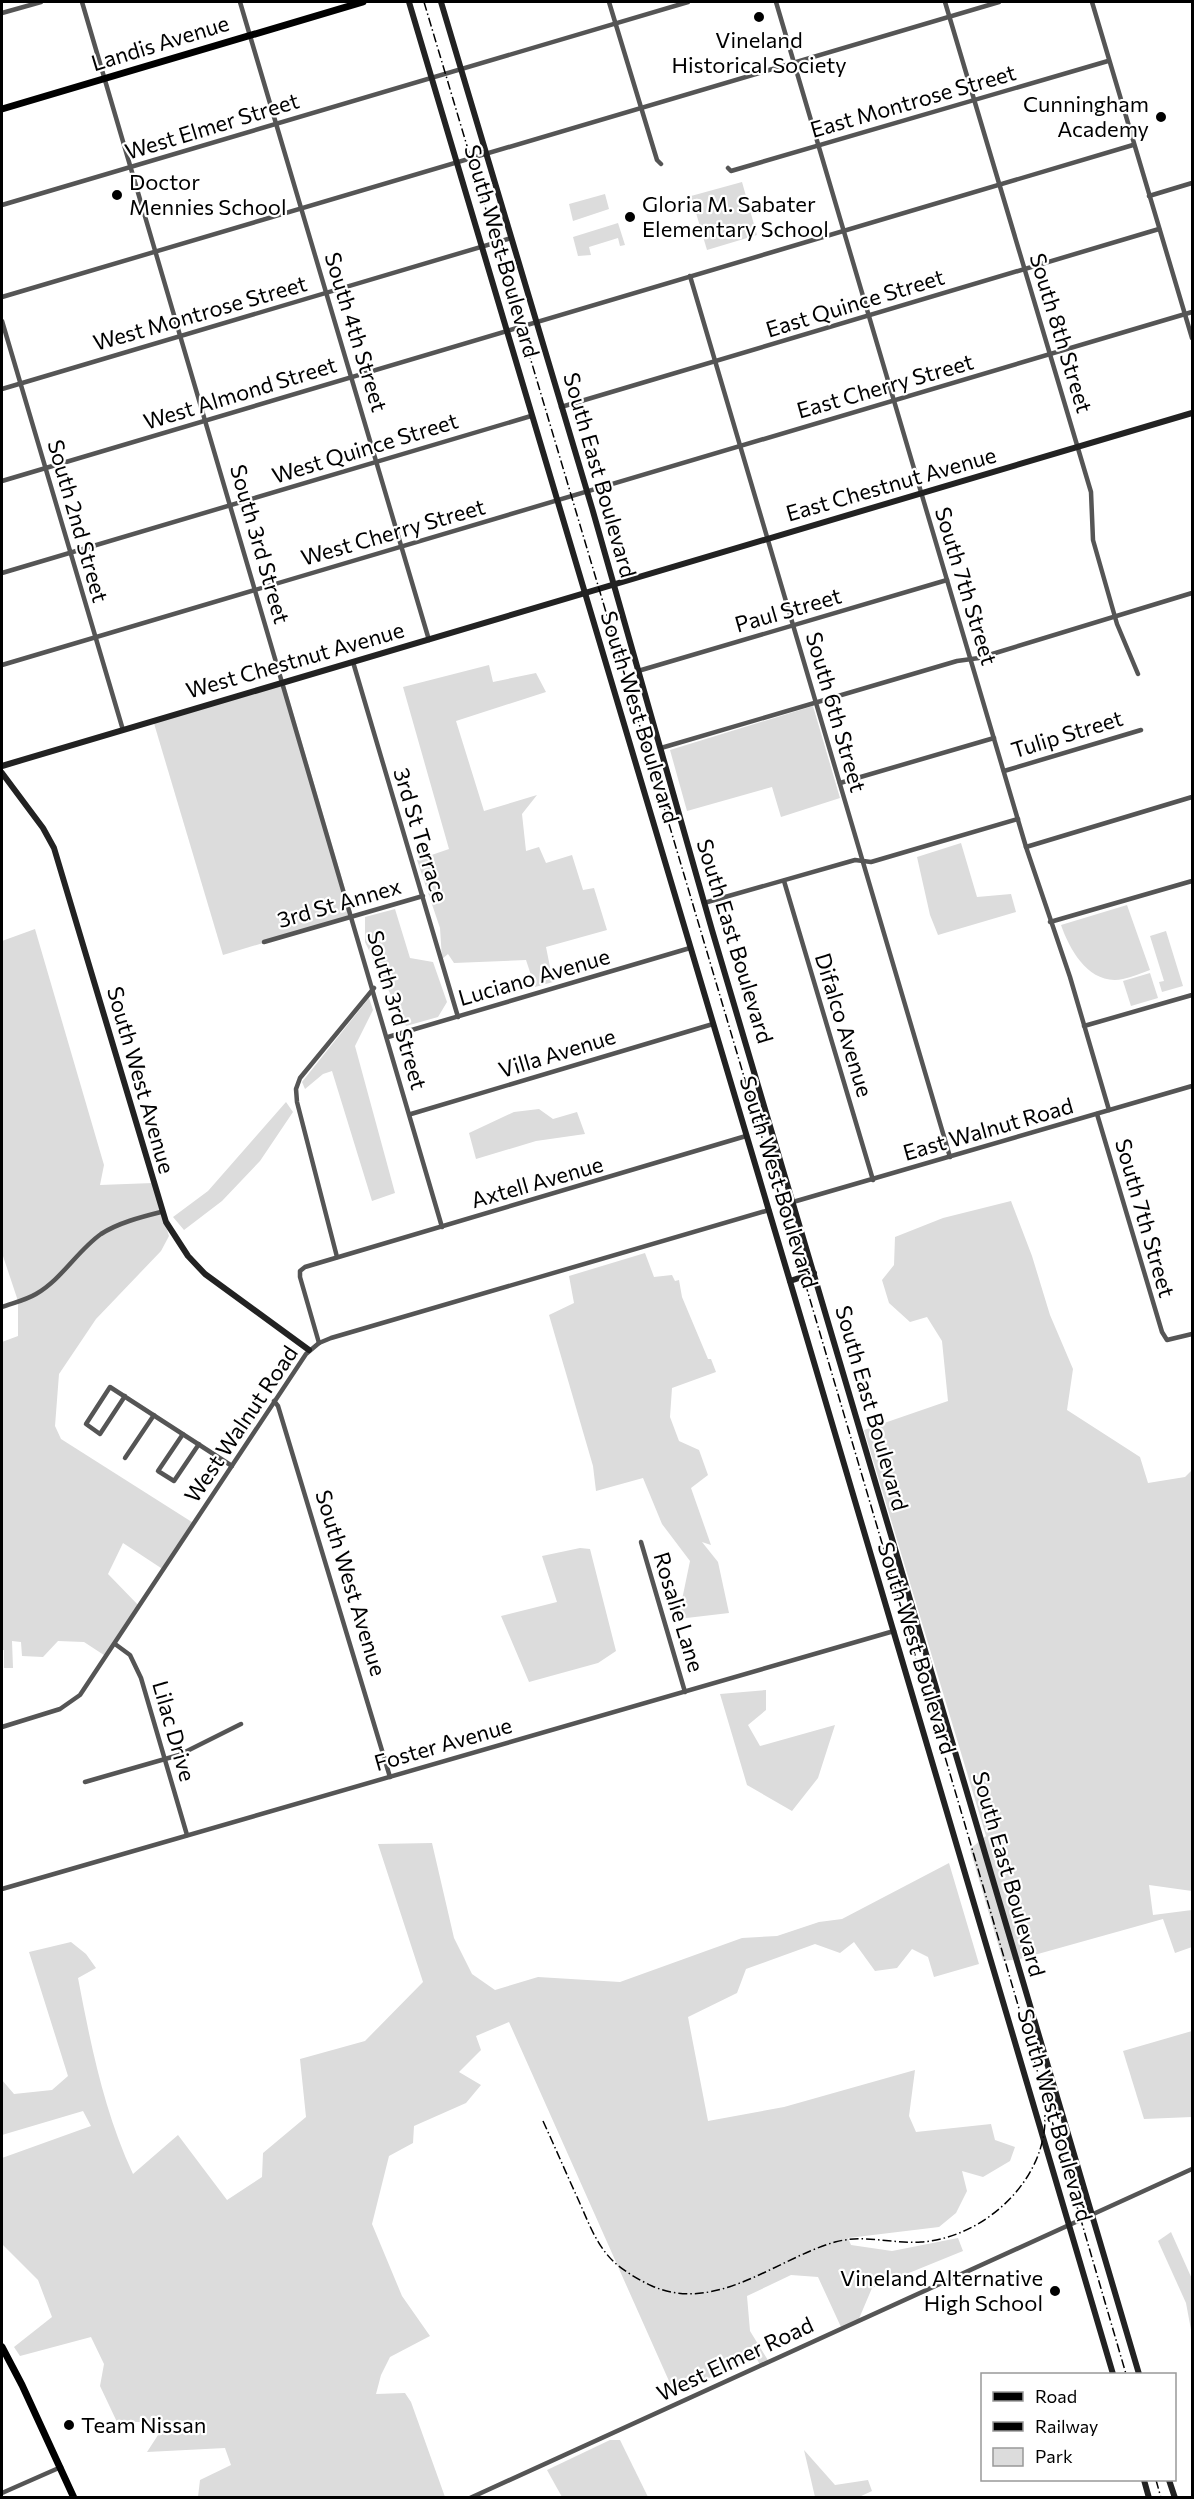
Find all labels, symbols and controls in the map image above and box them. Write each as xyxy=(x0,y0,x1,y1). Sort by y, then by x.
street label: Landis Avenue xyxy=(88,9,232,76)
marker: Vineland Historical Society xyxy=(752,10,766,24)
place label: Vineland Historical Society xyxy=(671,26,847,78)
street label: East Montrose Street xyxy=(807,58,1019,143)
street label: West Elmer Street xyxy=(122,86,302,165)
place label: Cunningham Academy xyxy=(1023,90,1149,142)
marker: Cunningham Academy xyxy=(1154,110,1168,124)
street label: South West Boulevard xyxy=(459,141,546,360)
place label: Doctor Mennies School xyxy=(129,168,287,220)
marker: Doctor Mennies School xyxy=(110,188,124,202)
place label: Gloria M. Sabater Elementary School xyxy=(642,190,829,242)
marker: Gloria M. Sabater Elementary School xyxy=(623,210,637,224)
street label: South 4th Street xyxy=(319,249,394,415)
street label: South 8th Street xyxy=(1024,250,1099,416)
street label: East Quince Street xyxy=(762,263,947,342)
street label: West Montrose Street xyxy=(90,269,310,356)
street label: East Cherry Street xyxy=(793,347,976,424)
street label: West Almond Street xyxy=(140,350,340,435)
street label: South East Boulevard xyxy=(558,369,643,581)
street label: West Quince Street xyxy=(269,406,461,489)
street label: South 2nd Street xyxy=(42,436,115,605)
street label: East Chestnut Avenue xyxy=(783,441,999,526)
street label: South 3rd Street xyxy=(225,461,296,627)
street label: West Cherry Street xyxy=(298,492,488,571)
street label: South 7th Street xyxy=(930,504,1003,668)
street label: Paul Street xyxy=(731,581,844,638)
street label: South West Boulevard xyxy=(595,608,686,826)
street label: West Chestnut Avenue xyxy=(183,615,407,704)
street label: South 6th Street xyxy=(801,629,872,795)
street label: Tulip Street xyxy=(1008,704,1126,763)
street label: 3rd St Terrace xyxy=(388,764,455,905)
street label: South East Boulevard xyxy=(692,835,779,1046)
street label: 3rd St Annex xyxy=(274,872,404,933)
street label: South 3rd Street xyxy=(362,927,433,1093)
street label: Luciano Avenue xyxy=(455,942,613,1011)
street label: Difalco Avenue xyxy=(810,950,879,1100)
street label: South West Avenue xyxy=(102,983,181,1176)
street label: Villa Avenue xyxy=(495,1022,619,1083)
street label: South West Boulevard xyxy=(734,1073,825,1291)
street label: East Walnut Road xyxy=(900,1091,1076,1166)
street label: South 7th Street xyxy=(1110,1135,1181,1300)
street label: Axtell Avenue xyxy=(468,1150,606,1213)
street label: South East Boulevard xyxy=(830,1302,915,1514)
street label: West Walnut Road xyxy=(178,1340,303,1507)
street label: South West Avenue xyxy=(310,1487,393,1679)
street label: South West Boulevard xyxy=(872,1539,963,1757)
street label: Rosalie Lane xyxy=(648,1549,710,1675)
street label: Lilac Drive xyxy=(147,1677,202,1784)
street label: Foster Avenue xyxy=(371,1711,515,1776)
street label: South East Boulevard xyxy=(967,1768,1052,1980)
street label: South West Boulevard xyxy=(1012,2005,1099,2224)
place label: Vineland Alternative High School xyxy=(840,2264,1043,2316)
marker: Vineland Alternative High School xyxy=(1048,2284,1062,2298)
street label: West Elmer Road xyxy=(652,2310,817,2407)
legend xyxy=(981,2373,1176,2481)
text: Road xyxy=(1035,2385,1077,2407)
place label: Team Nissan xyxy=(81,2411,206,2438)
text: Railway xyxy=(1035,2415,1098,2437)
marker: Team Nissan xyxy=(62,2418,76,2432)
text: Park xyxy=(1035,2445,1073,2467)

